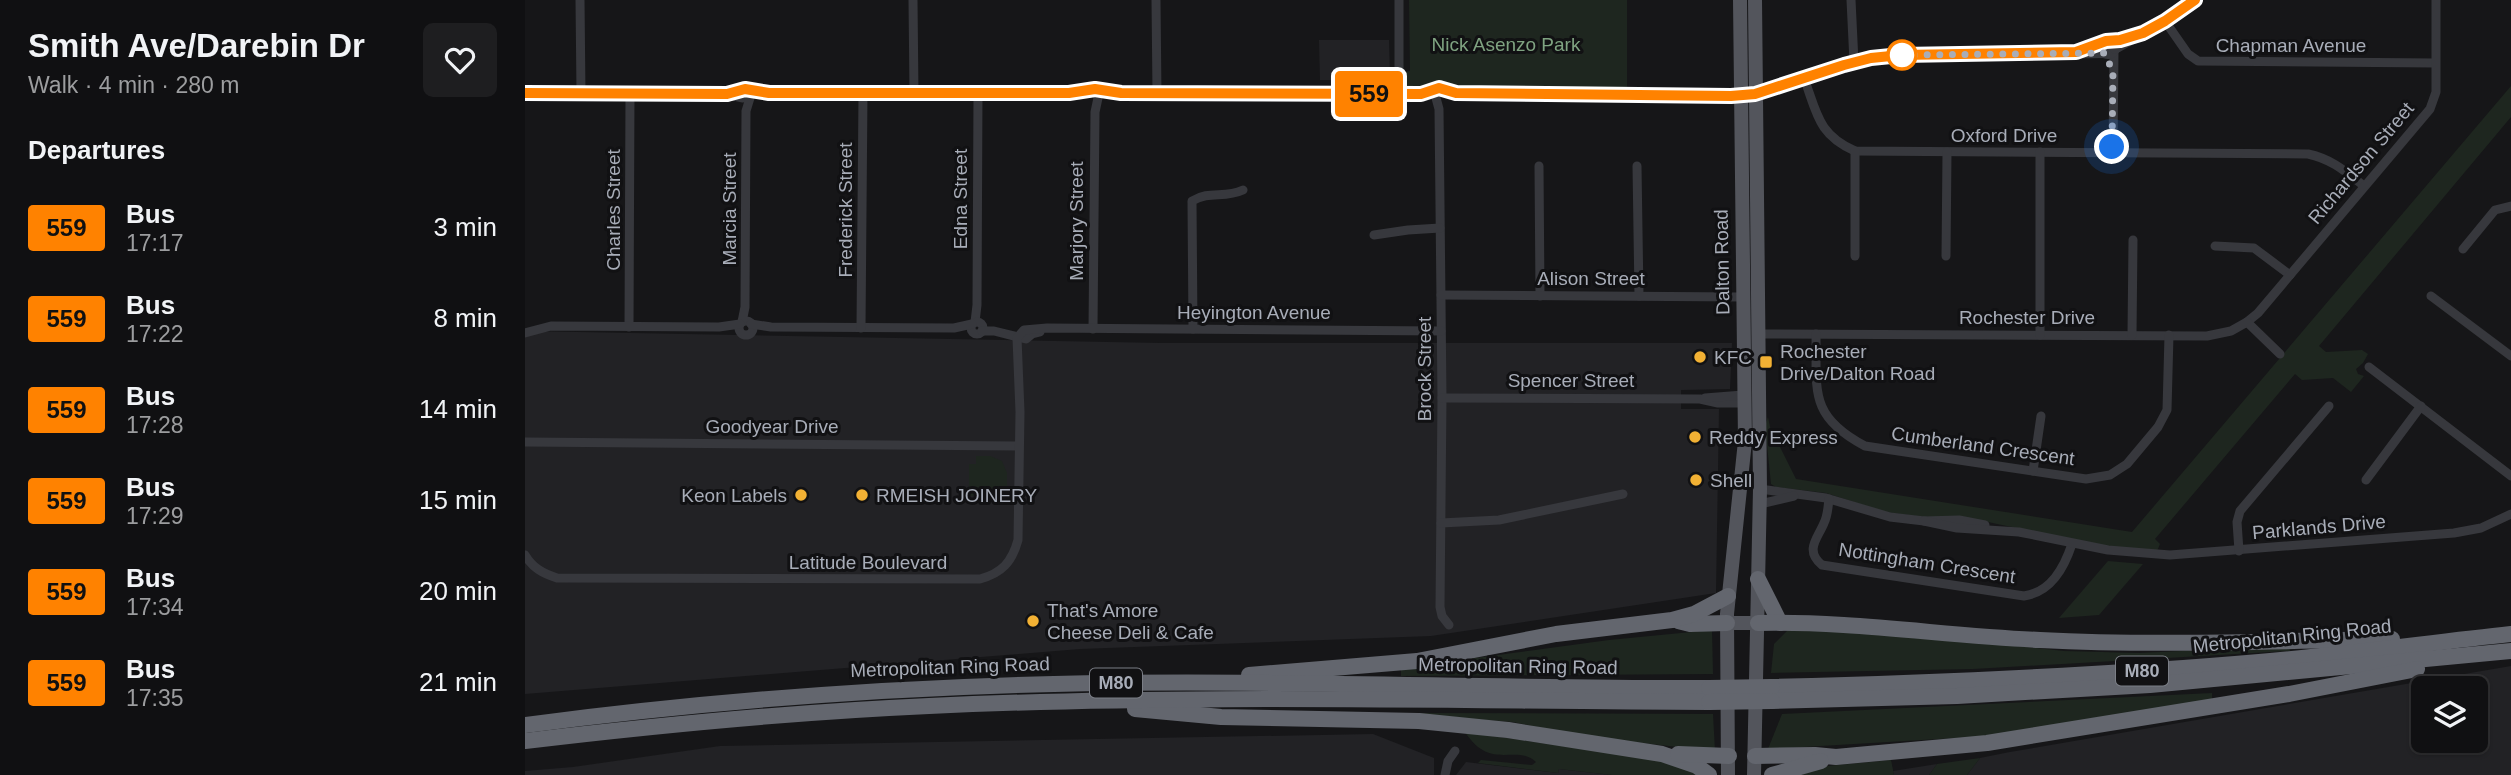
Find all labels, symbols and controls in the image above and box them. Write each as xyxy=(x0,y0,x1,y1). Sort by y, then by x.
button: heart xyxy=(423,23,497,97)
text: Smith Ave/Darebin Dr xyxy=(28,27,365,64)
park label: Nick Asenzo Park xyxy=(1432,34,1581,55)
street label: Chapman Avenue xyxy=(2216,35,2366,56)
unlabelled marker xyxy=(1887,40,1917,70)
line badge: 559 xyxy=(1329,71,1409,117)
text: Walk · 4 min · 280 m xyxy=(28,72,239,98)
text: 559 xyxy=(1349,80,1389,107)
street label: Richardson Street xyxy=(2304,97,2418,228)
street label: Oxford Drive xyxy=(1951,125,2057,146)
your location xyxy=(2094,129,2129,164)
text: Departures xyxy=(28,135,165,165)
street label: Frederick Street xyxy=(835,142,856,278)
street label: Edna Street xyxy=(950,148,971,249)
street label: Charles Street xyxy=(603,149,624,271)
street label: Marcia Street xyxy=(719,152,740,265)
street label: Marjory Street xyxy=(1066,161,1087,281)
text: Bus xyxy=(126,199,175,229)
street label: Dalton Road xyxy=(1711,209,1733,315)
text: 3 min xyxy=(433,212,497,242)
text: 559 xyxy=(46,214,87,241)
text: 17:17 xyxy=(126,230,184,256)
street label: Alison Street xyxy=(1537,268,1646,289)
text: Bus xyxy=(126,290,175,320)
street label: Heyington Avenue xyxy=(1177,302,1331,323)
text: 8 min xyxy=(433,303,497,333)
text: 559 xyxy=(46,305,87,332)
street label: Rochester Drive xyxy=(1959,307,2095,328)
street label: Brock Street xyxy=(1414,316,1435,421)
text: 17:22 xyxy=(126,321,184,347)
place label: Rochester Drive/Dalton Road xyxy=(1780,341,1935,384)
place label: KFC xyxy=(1714,347,1752,368)
marker: KFC xyxy=(1692,349,1708,365)
marker: Rochester Drive/Dalton Road xyxy=(1758,354,1774,370)
street label: Spencer Street xyxy=(1508,370,1635,391)
text: Bus xyxy=(126,381,175,411)
text: 14 min xyxy=(419,394,497,424)
text: 559 xyxy=(46,396,87,423)
text: 17:28 xyxy=(126,412,184,438)
street label: Goodyear Drive xyxy=(705,416,839,437)
street label: Cumberland Crescent xyxy=(1890,423,2077,469)
place label: Reddy Express xyxy=(1709,427,1838,448)
marker: Reddy Express xyxy=(1687,429,1703,445)
place label: Shell xyxy=(1710,470,1752,491)
text: Bus xyxy=(126,472,175,502)
marker: Shell xyxy=(1688,472,1704,488)
text: 15 min xyxy=(419,485,497,515)
place label: Keon Labels xyxy=(681,485,787,506)
place label: RMEISH JOINERY xyxy=(876,485,1038,506)
text: 559 xyxy=(46,487,87,514)
marker: Keon Labels xyxy=(793,487,809,503)
marker: RMEISH JOINERY xyxy=(854,487,870,503)
text: 17:29 xyxy=(126,503,184,529)
street label: Parklands Drive xyxy=(2251,511,2387,543)
street label: Nottingham Crescent xyxy=(1837,539,2017,587)
street label: Latitude Boulevard xyxy=(789,552,947,573)
text: Bus xyxy=(126,563,175,593)
text: 20 min xyxy=(419,576,497,606)
text: 559 xyxy=(46,578,87,605)
text: 17:34 xyxy=(126,594,184,620)
place label: That's Amore Cheese Deli & Cafe xyxy=(1047,600,1214,643)
marker: That's Amore Cheese Deli & Cafe xyxy=(1025,613,1041,629)
street label: Metropolitan Ring Road xyxy=(2192,615,2392,657)
street label: Metropolitan Ring Road xyxy=(850,653,1050,681)
text: Bus xyxy=(126,654,175,684)
street label: Metropolitan Ring Road xyxy=(1418,654,1618,678)
road number: M80 xyxy=(2116,656,2168,686)
text: 21 min xyxy=(419,667,497,697)
road number: M80 xyxy=(1090,668,1142,698)
text: 559 xyxy=(46,669,87,696)
map controls xyxy=(2411,676,2488,753)
button: layers xyxy=(2411,676,2488,753)
text: 17:35 xyxy=(126,685,184,711)

